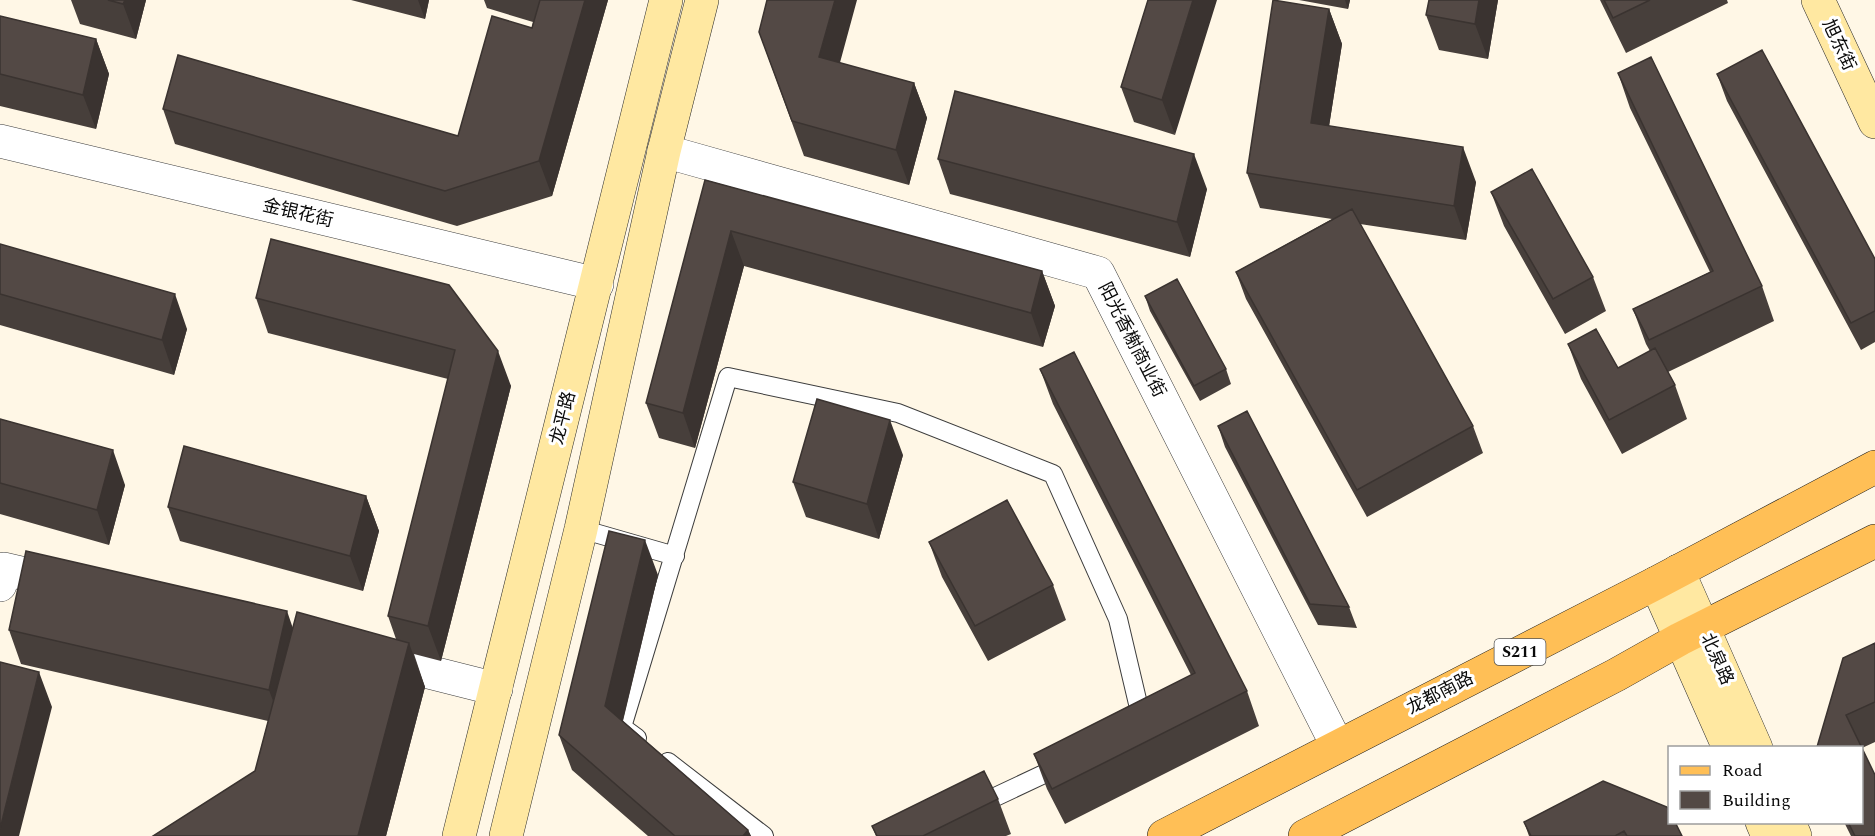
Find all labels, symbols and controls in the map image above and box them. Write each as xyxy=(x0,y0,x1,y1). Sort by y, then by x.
street label: 旭东街 xyxy=(1815,15,1863,75)
street label: 金银花街 xyxy=(260,192,336,234)
street label: 阳光香榭商业街 xyxy=(1091,278,1173,402)
street label: 龙平路 xyxy=(543,389,583,447)
street label: 北泉路 xyxy=(1694,629,1740,689)
road number: S211 xyxy=(1494,639,1546,665)
street label: 龙都南路 xyxy=(1402,665,1478,721)
legend xyxy=(1668,746,1863,824)
text: Road xyxy=(1722,757,1763,784)
text: Building xyxy=(1722,787,1791,814)

